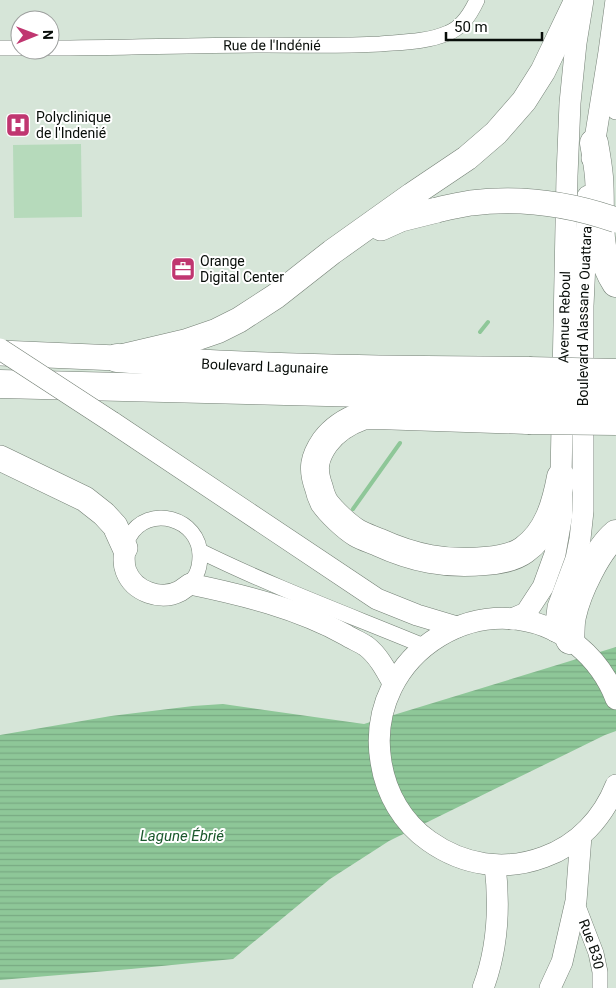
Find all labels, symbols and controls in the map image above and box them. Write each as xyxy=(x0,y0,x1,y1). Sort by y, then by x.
north arrow xyxy=(10,10,60,60)
scale bar xyxy=(446,10,542,42)
text: 50 m xyxy=(454,18,488,36)
text: N xyxy=(40,30,56,40)
street label: Rue de l'Indénié xyxy=(223,37,321,53)
place label: Polyclinique de l'Indenié xyxy=(36,109,111,141)
hospital icon: Polyclinique de l'Indenié xyxy=(5,112,31,138)
street label: Boulevard Alassane Ouattara xyxy=(575,226,595,406)
place label: Orange Digital Center xyxy=(200,253,284,285)
office icon: Orange Digital Center xyxy=(170,256,196,282)
street label: Avenue Reboul xyxy=(555,271,573,363)
street label: Boulevard Lagunaire xyxy=(201,356,328,376)
water label: Lagune Ébrié xyxy=(140,827,224,845)
street label: Rue B30 xyxy=(576,917,607,971)

